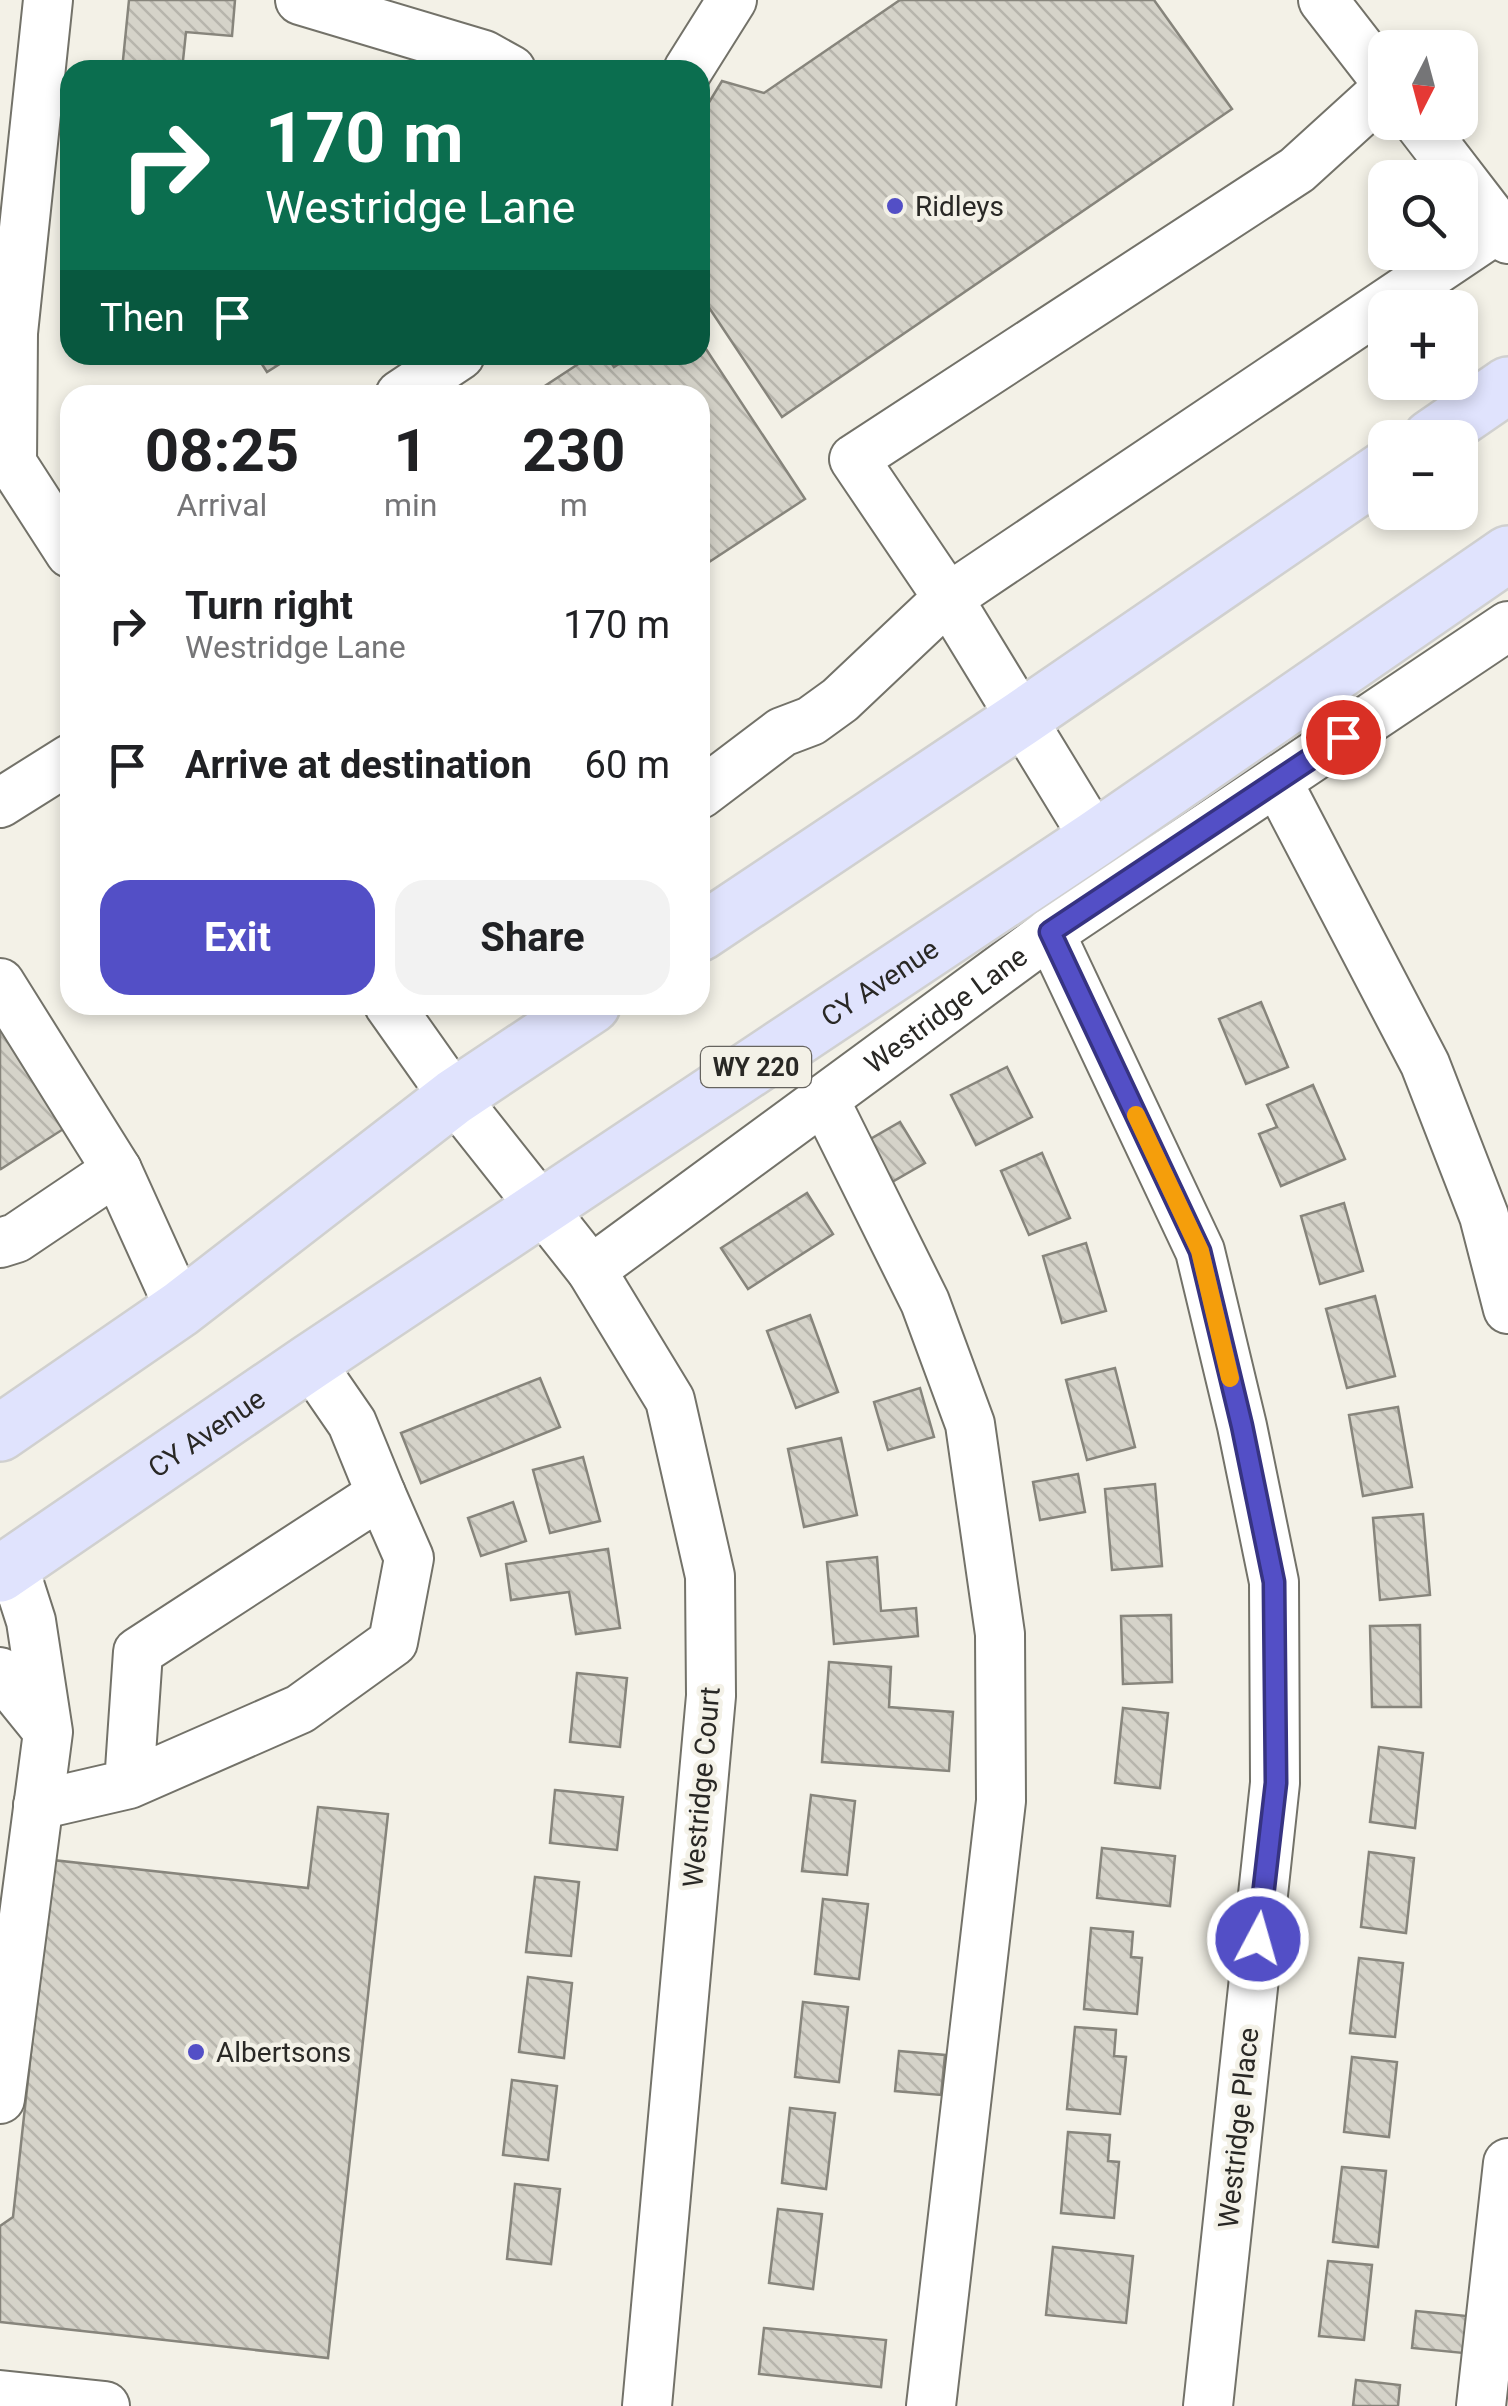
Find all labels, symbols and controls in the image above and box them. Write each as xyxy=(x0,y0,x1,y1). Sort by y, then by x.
north arrow xyxy=(1368,30,1478,140)
map controls xyxy=(1368,30,1478,530)
text: 170 m xyxy=(265,97,464,179)
icon: right xyxy=(100,100,230,230)
button: search xyxy=(1368,160,1478,270)
text: Westridge Lane xyxy=(265,181,575,234)
place label: Ridleys xyxy=(915,190,1004,223)
marker: Ridleys xyxy=(884,195,906,217)
icon: arrive xyxy=(205,290,260,345)
button: + xyxy=(1368,290,1478,400)
text: Then xyxy=(100,296,185,340)
text: 08:25 xyxy=(145,415,299,486)
text: 1 xyxy=(393,415,428,486)
text: 230 xyxy=(522,415,625,486)
button: − xyxy=(1368,420,1478,530)
text: Arrival xyxy=(177,486,267,524)
text: min xyxy=(384,486,437,524)
text: m xyxy=(560,486,588,524)
text: Turn right xyxy=(185,584,353,628)
icon: right xyxy=(100,598,155,653)
text: 170 m xyxy=(563,603,670,647)
text: Westridge Lane xyxy=(185,628,406,666)
pin xyxy=(1301,695,1386,780)
icon: arrive xyxy=(1316,710,1371,765)
icon: arrive xyxy=(100,738,155,793)
text: Arrive at destination xyxy=(185,743,532,787)
text: 60 m xyxy=(585,743,670,787)
button: Exit xyxy=(100,880,375,995)
button: Share xyxy=(395,880,670,995)
street label: CY Avenue xyxy=(815,932,945,1034)
street label: Westridge Lane xyxy=(858,940,1034,1080)
road number: WY 220 xyxy=(701,1047,811,1087)
street label: CY Avenue xyxy=(142,1382,271,1485)
street label: Westridge Court xyxy=(676,1685,727,1889)
position arrow xyxy=(1206,1887,1310,1991)
street label: Westridge Place xyxy=(1212,2026,1265,2230)
place label: Albertsons xyxy=(216,2036,351,2069)
marker: Albertsons xyxy=(185,2041,207,2063)

